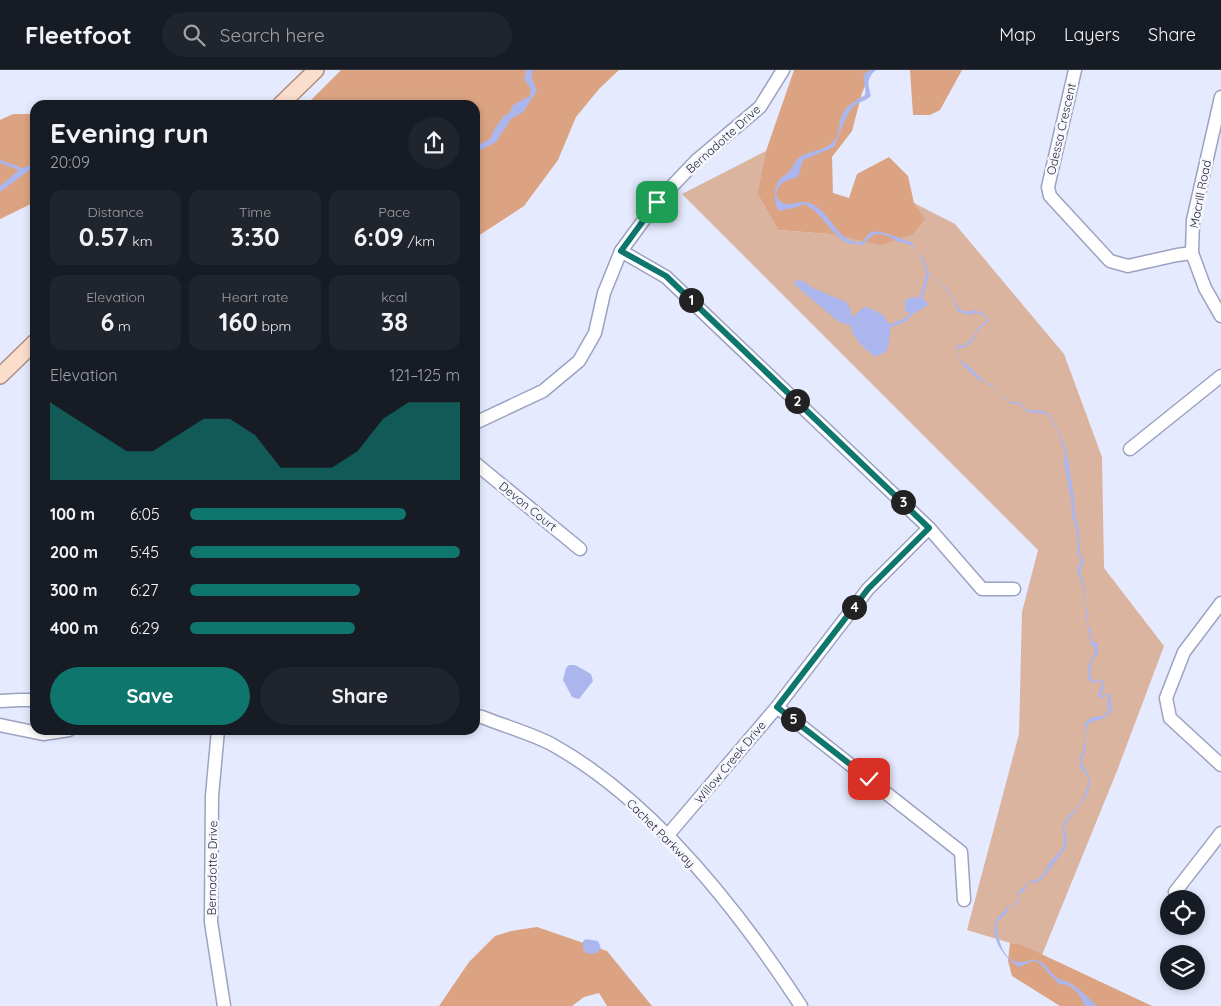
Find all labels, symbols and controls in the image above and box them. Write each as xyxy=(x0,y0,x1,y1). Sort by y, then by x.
search box xyxy=(162,12,512,57)
text: Fleetfoot xyxy=(25,20,132,50)
icon: search xyxy=(180,21,208,49)
text: Search here xyxy=(220,23,325,47)
text: Map xyxy=(999,23,1036,46)
text: Layers xyxy=(1064,23,1120,46)
text: Share xyxy=(1148,23,1196,46)
street label: Odessa Crescent xyxy=(1043,82,1079,176)
street label: Bernadotte Drive xyxy=(683,102,763,176)
text: Evening run xyxy=(50,115,209,150)
button: share xyxy=(408,117,460,169)
text: 20:09 xyxy=(50,152,90,172)
street label: Macrill Road xyxy=(1186,159,1214,229)
pin xyxy=(636,181,678,223)
icon: arrive xyxy=(643,188,671,216)
text: Distance xyxy=(88,203,144,221)
text: Time xyxy=(239,203,271,221)
text: Pace xyxy=(378,203,410,221)
text: 0.57 xyxy=(79,221,128,252)
text: 3:30 xyxy=(230,221,280,252)
text: 6:09 xyxy=(354,221,404,252)
text: km xyxy=(128,232,153,250)
text: /km xyxy=(404,232,435,250)
text: Elevation xyxy=(86,288,145,306)
text: Heart rate xyxy=(222,288,288,306)
text: kcal xyxy=(381,288,407,306)
pin: 1 xyxy=(678,288,704,312)
text: 1 xyxy=(689,291,694,309)
text: 6 xyxy=(100,306,114,337)
text: 160 xyxy=(219,306,258,337)
text: 38 xyxy=(381,306,408,337)
text: m xyxy=(114,317,131,335)
text: bpm xyxy=(258,317,291,335)
text: Elevation xyxy=(50,365,117,385)
text: 121–125 m xyxy=(389,365,460,385)
pin: 2 xyxy=(784,388,810,414)
text: 2 xyxy=(794,392,801,410)
street label: Devon Court xyxy=(496,478,560,534)
pin: 3 xyxy=(890,490,916,514)
text: 3 xyxy=(900,493,907,511)
text: 100 m xyxy=(50,504,95,524)
text: 6:05 xyxy=(130,504,160,524)
text: 200 m xyxy=(50,542,98,562)
text: 5:45 xyxy=(130,542,159,562)
text: 300 m xyxy=(50,580,97,600)
text: 6:27 xyxy=(130,580,158,600)
pin: 4 xyxy=(842,594,866,620)
text: 4 xyxy=(850,598,859,616)
text: 400 m xyxy=(50,618,98,638)
text: 6:29 xyxy=(130,618,159,638)
button: Save xyxy=(50,667,250,725)
button: Share xyxy=(260,667,460,725)
pin: 5 xyxy=(780,706,806,732)
text: 5 xyxy=(789,710,798,728)
street label: Willow Creek Drive xyxy=(691,717,769,806)
pin xyxy=(848,758,890,800)
icon: check xyxy=(855,765,883,793)
street label: Cachet Parkway xyxy=(624,796,698,870)
street label: Bernadotte Drive xyxy=(204,820,220,916)
map controls xyxy=(1160,890,1205,990)
button: locate xyxy=(1160,890,1205,935)
button: layers xyxy=(1160,945,1205,990)

